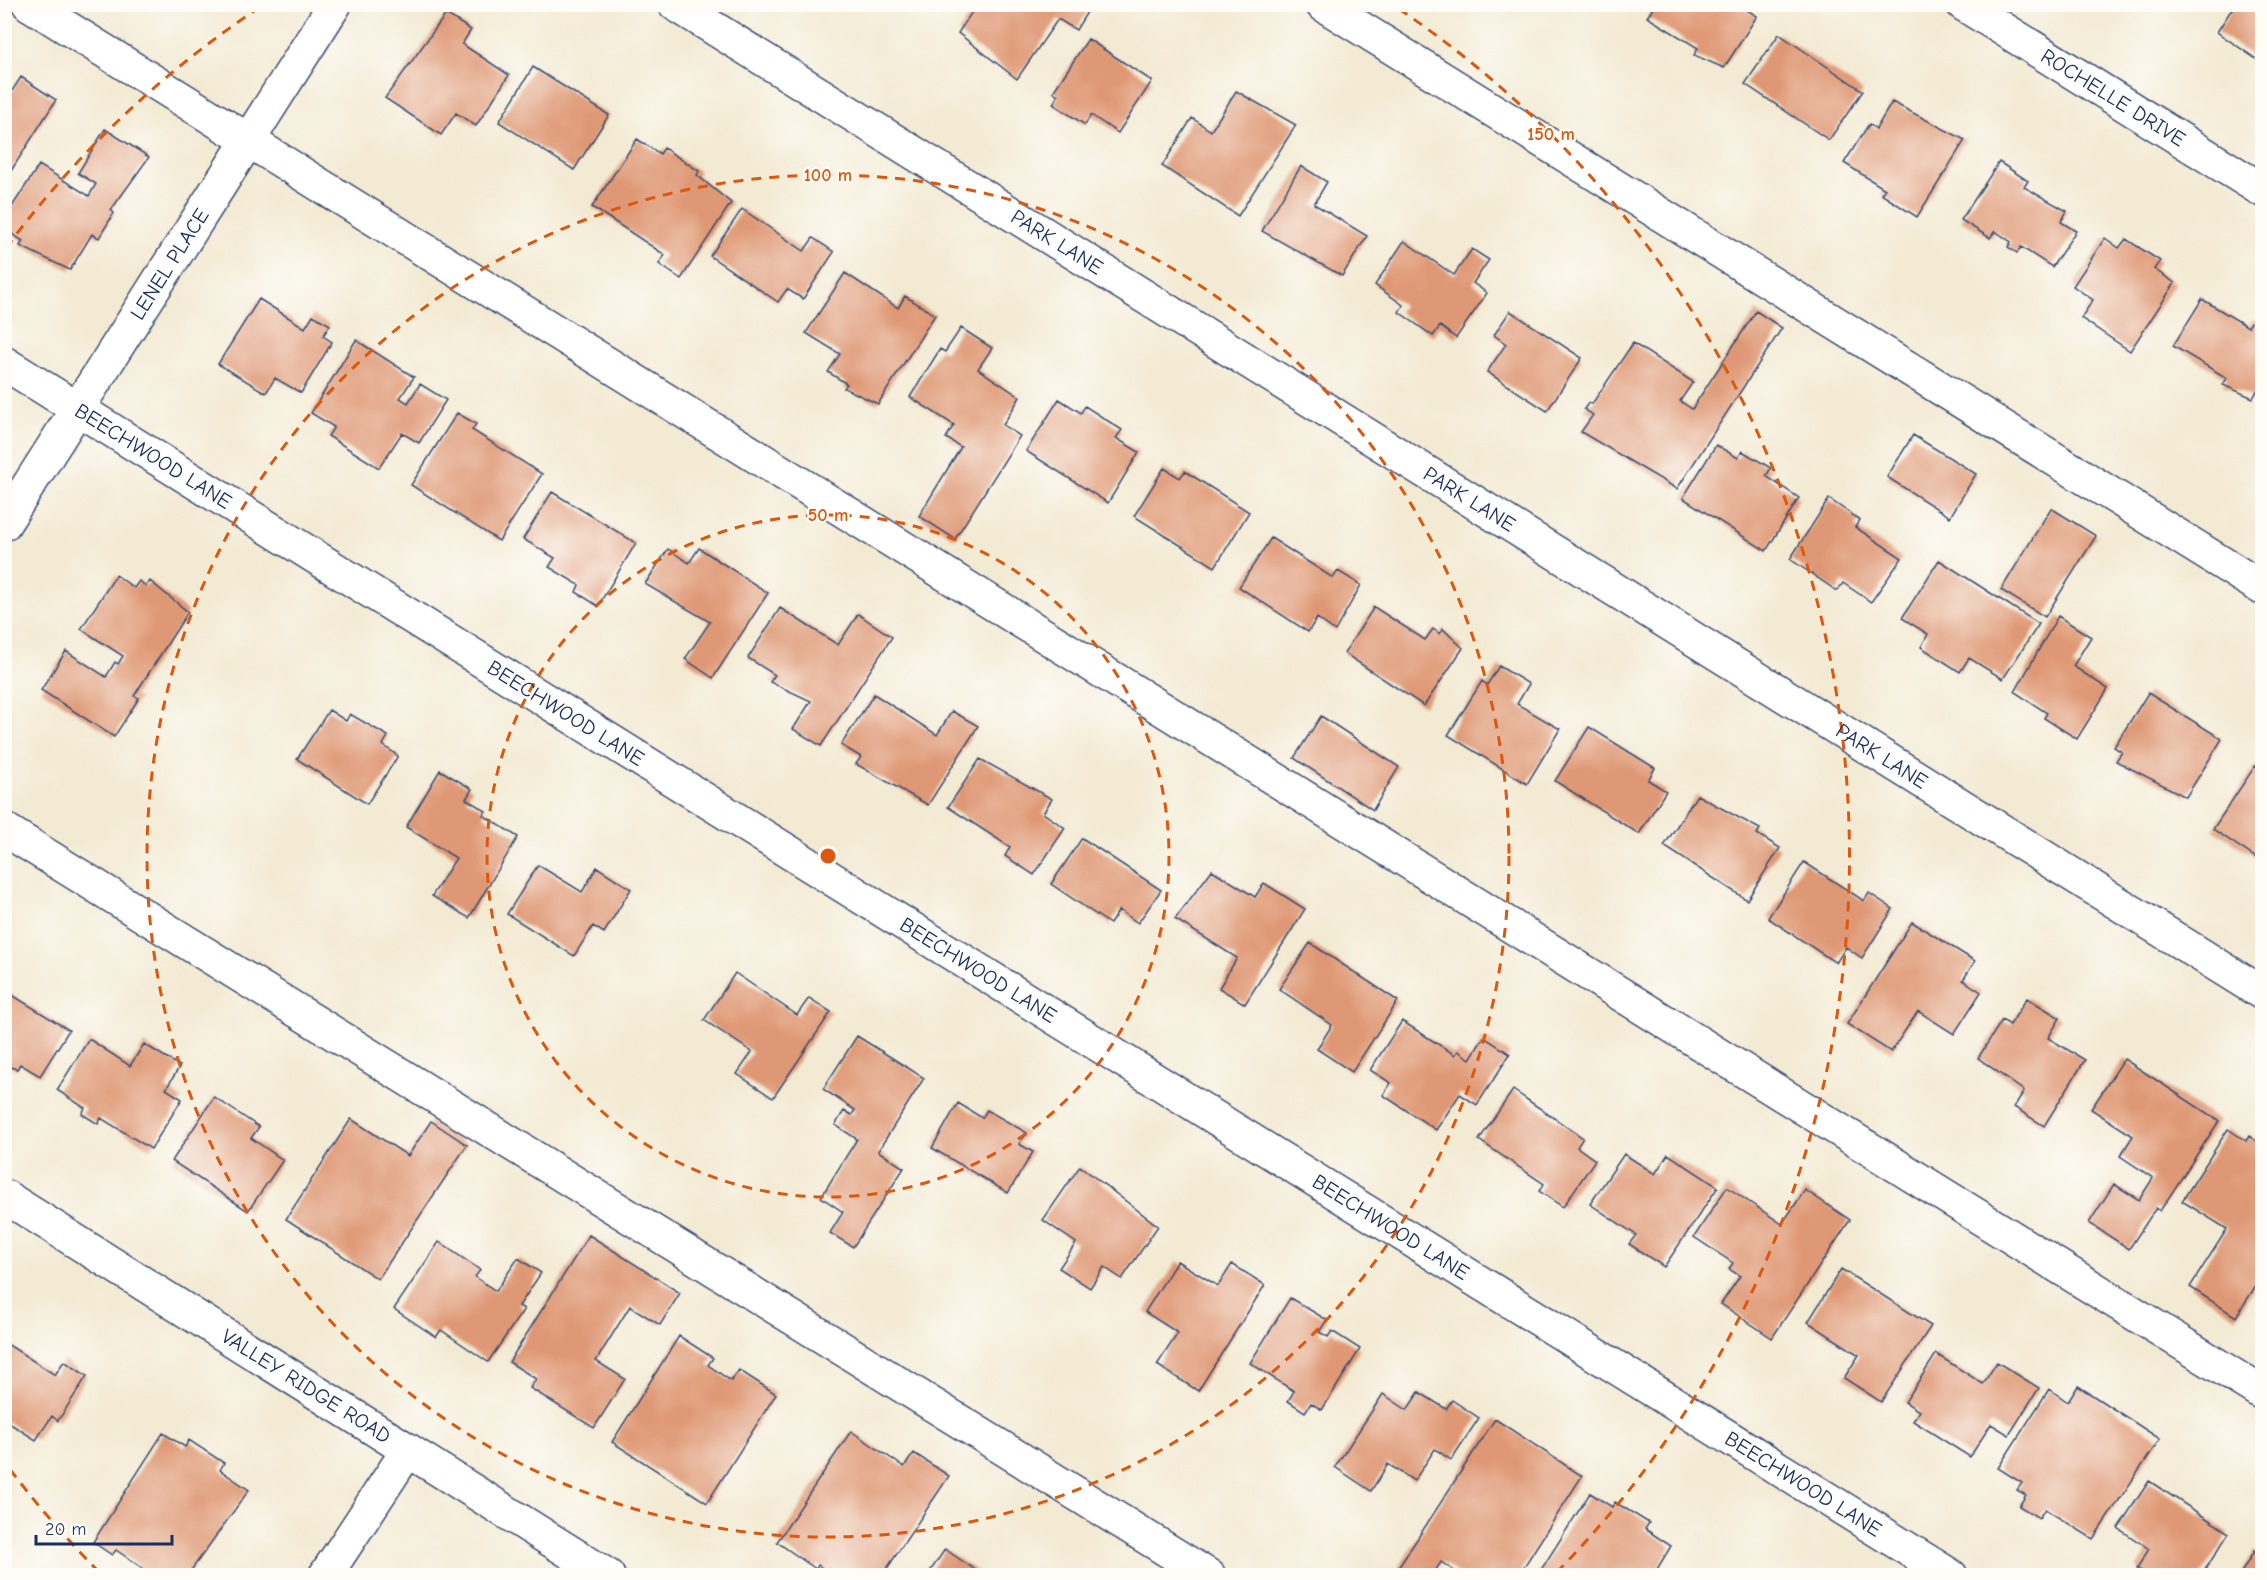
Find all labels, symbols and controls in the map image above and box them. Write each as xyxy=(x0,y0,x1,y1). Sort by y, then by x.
street label: ROCHELLE DRIVE xyxy=(2037,44,2190,151)
text: 150 m xyxy=(1527,124,1575,145)
text: 100 m xyxy=(804,165,852,186)
street label: LENEL PLACE xyxy=(125,204,214,324)
street label: PARK LANE xyxy=(1007,204,1107,280)
street label: BEECHWOOD LANE xyxy=(71,398,236,514)
street label: PARK LANE xyxy=(1419,461,1520,537)
text: 50 m xyxy=(808,505,848,526)
street label: BEECHWOOD LANE xyxy=(483,655,649,771)
street label: PARK LANE xyxy=(1832,718,1932,794)
centre of rings xyxy=(818,846,838,866)
street label: BEECHWOOD LANE xyxy=(896,912,1061,1028)
street label: BEECHWOOD LANE xyxy=(1308,1169,1474,1285)
street label: VALLEY RIDGE ROAD xyxy=(217,1324,395,1448)
street label: BEECHWOOD LANE xyxy=(1721,1426,1886,1542)
scale bar xyxy=(36,1508,172,1546)
text: 20 m xyxy=(45,1519,86,1540)

